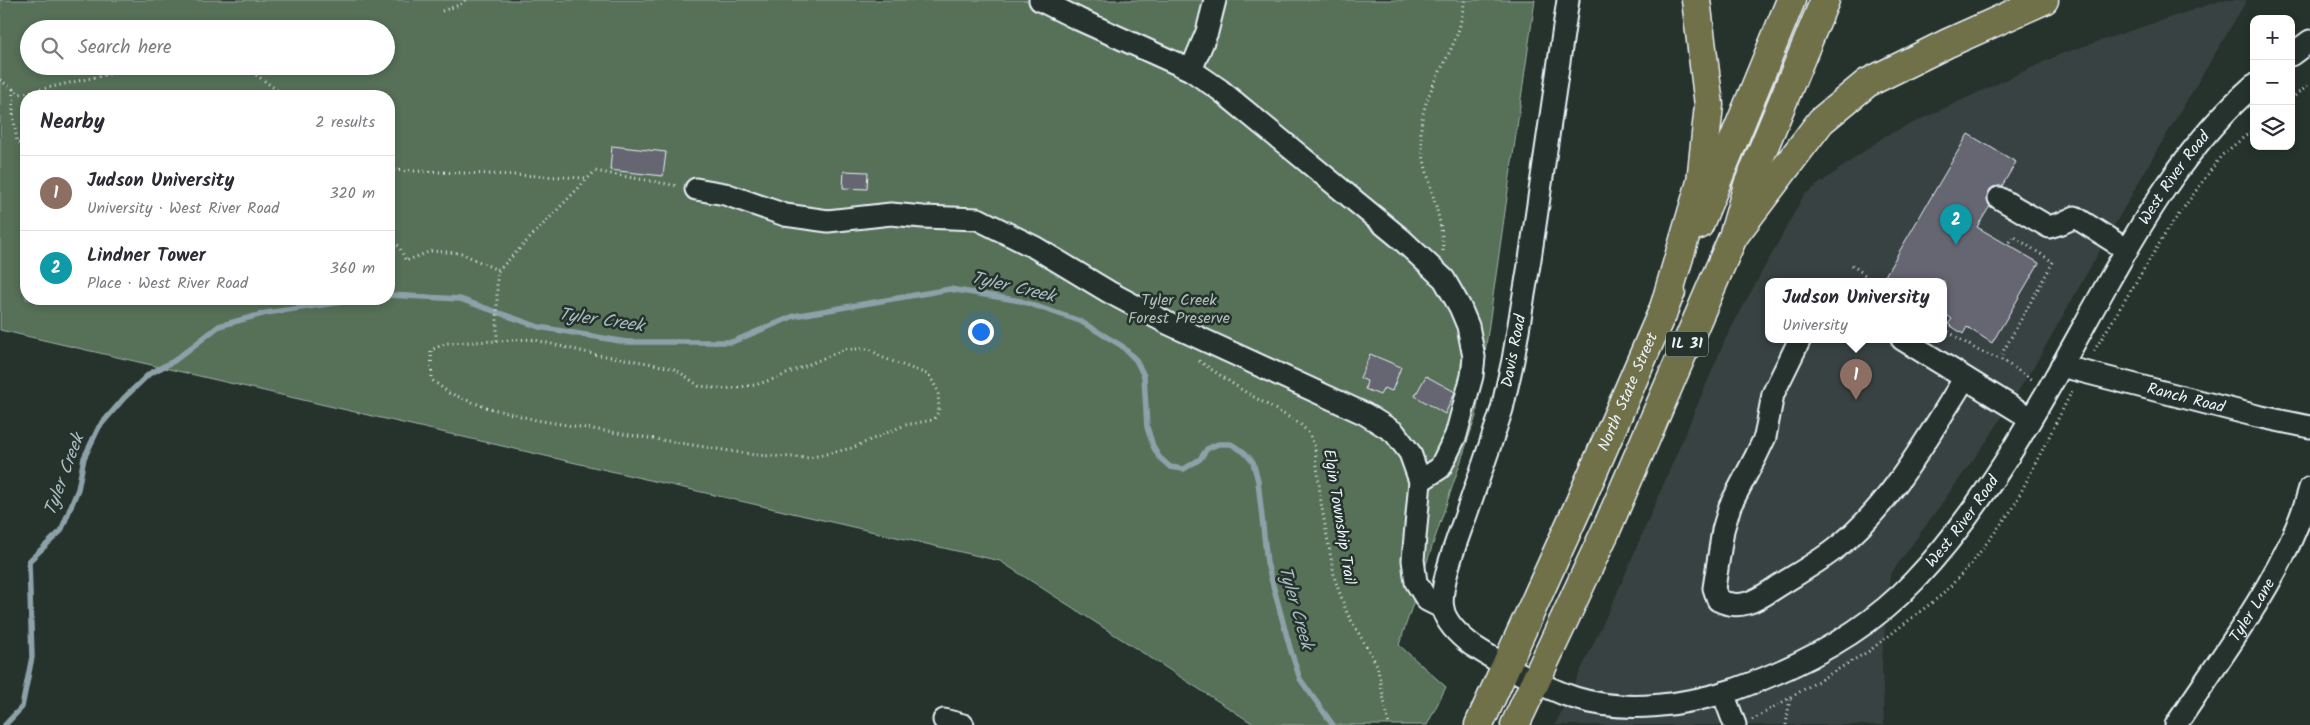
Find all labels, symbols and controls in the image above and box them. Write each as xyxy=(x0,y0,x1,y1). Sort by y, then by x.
map controls xyxy=(2250,15,2295,150)
button: + xyxy=(2250,15,2295,60)
search box xyxy=(20,20,395,75)
text: Search here xyxy=(78,33,172,63)
icon: search xyxy=(38,34,66,62)
button: − xyxy=(2250,60,2295,105)
button: layers xyxy=(2250,105,2295,150)
text: Nearby xyxy=(40,106,105,139)
text: 2 results xyxy=(315,110,375,135)
street label: West River Road xyxy=(2132,125,2217,230)
text: Judson University xyxy=(87,166,234,196)
text: 1 xyxy=(54,181,58,206)
text: 320 m xyxy=(329,181,375,206)
text: University · West River Road xyxy=(87,196,279,221)
pin: 2 xyxy=(1940,204,1972,245)
text: Lindner Tower xyxy=(87,241,206,271)
text: 2 xyxy=(51,256,61,281)
text: 360 m xyxy=(330,256,375,281)
water label: Tyler Creek xyxy=(968,264,1060,312)
text: Place · West River Road xyxy=(87,271,248,296)
popup xyxy=(1765,278,1947,343)
text: Judson University xyxy=(1782,283,1930,313)
park label: Tyler Creek Forest Preserve xyxy=(1128,288,1230,331)
water label: Tyler Creek xyxy=(557,301,648,342)
street label: Davis Road xyxy=(1495,311,1533,390)
text: University xyxy=(1782,313,1848,338)
your location xyxy=(968,319,994,345)
street label: North State Street xyxy=(1591,328,1665,455)
road number: IL 31 xyxy=(1666,332,1708,356)
pin: 1 xyxy=(1840,359,1872,400)
street label: Ranch Road xyxy=(2144,376,2229,420)
water label: Tyler Creek xyxy=(37,428,94,520)
street label: Elgin Township Trail xyxy=(1316,447,1362,587)
street label: West River Road xyxy=(1919,469,2006,573)
water label: Tyler Creek xyxy=(1269,563,1321,655)
street label: Tyler Lane xyxy=(2223,574,2282,647)

